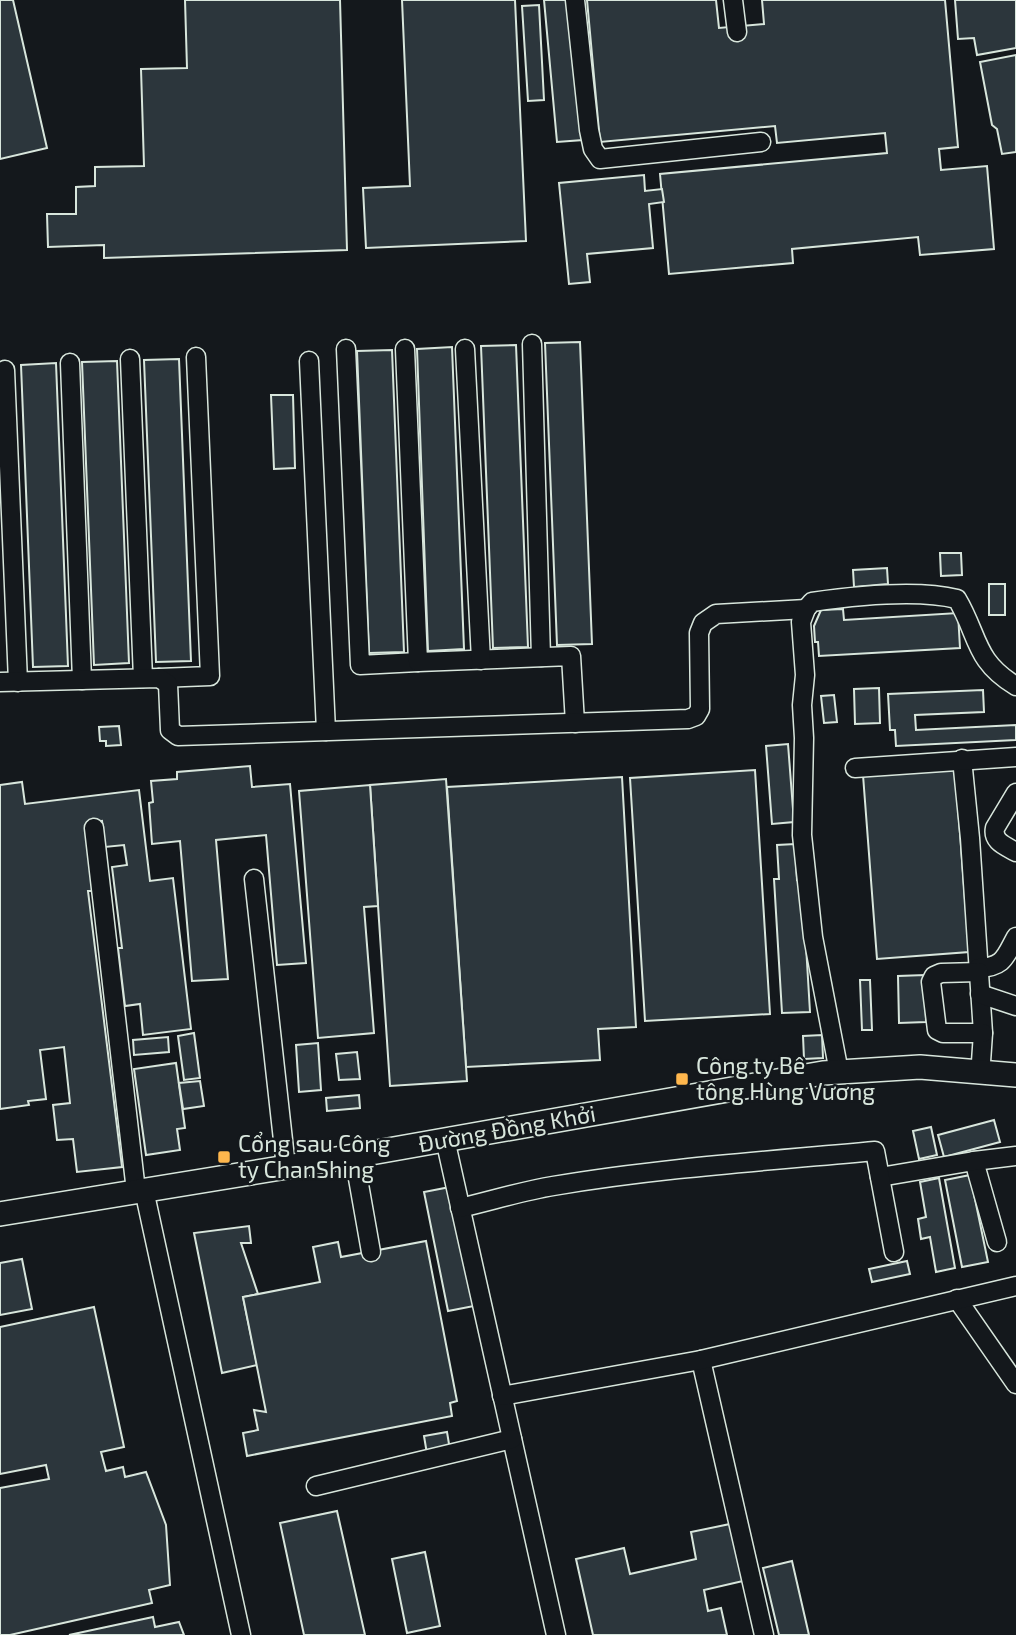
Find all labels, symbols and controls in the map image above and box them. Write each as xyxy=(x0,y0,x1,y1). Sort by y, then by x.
place label: Công ty Bê tông Hùng Vương xyxy=(696,1051,875,1105)
marker: Công ty Bê tông Hùng Vương xyxy=(674,1071,690,1087)
street label: Đường Đồng Khởi xyxy=(416,1099,598,1157)
place label: Cổng sau Công ty ChanShing xyxy=(238,1129,391,1183)
marker: Cổng sau Công ty ChanShing xyxy=(216,1149,232,1165)

